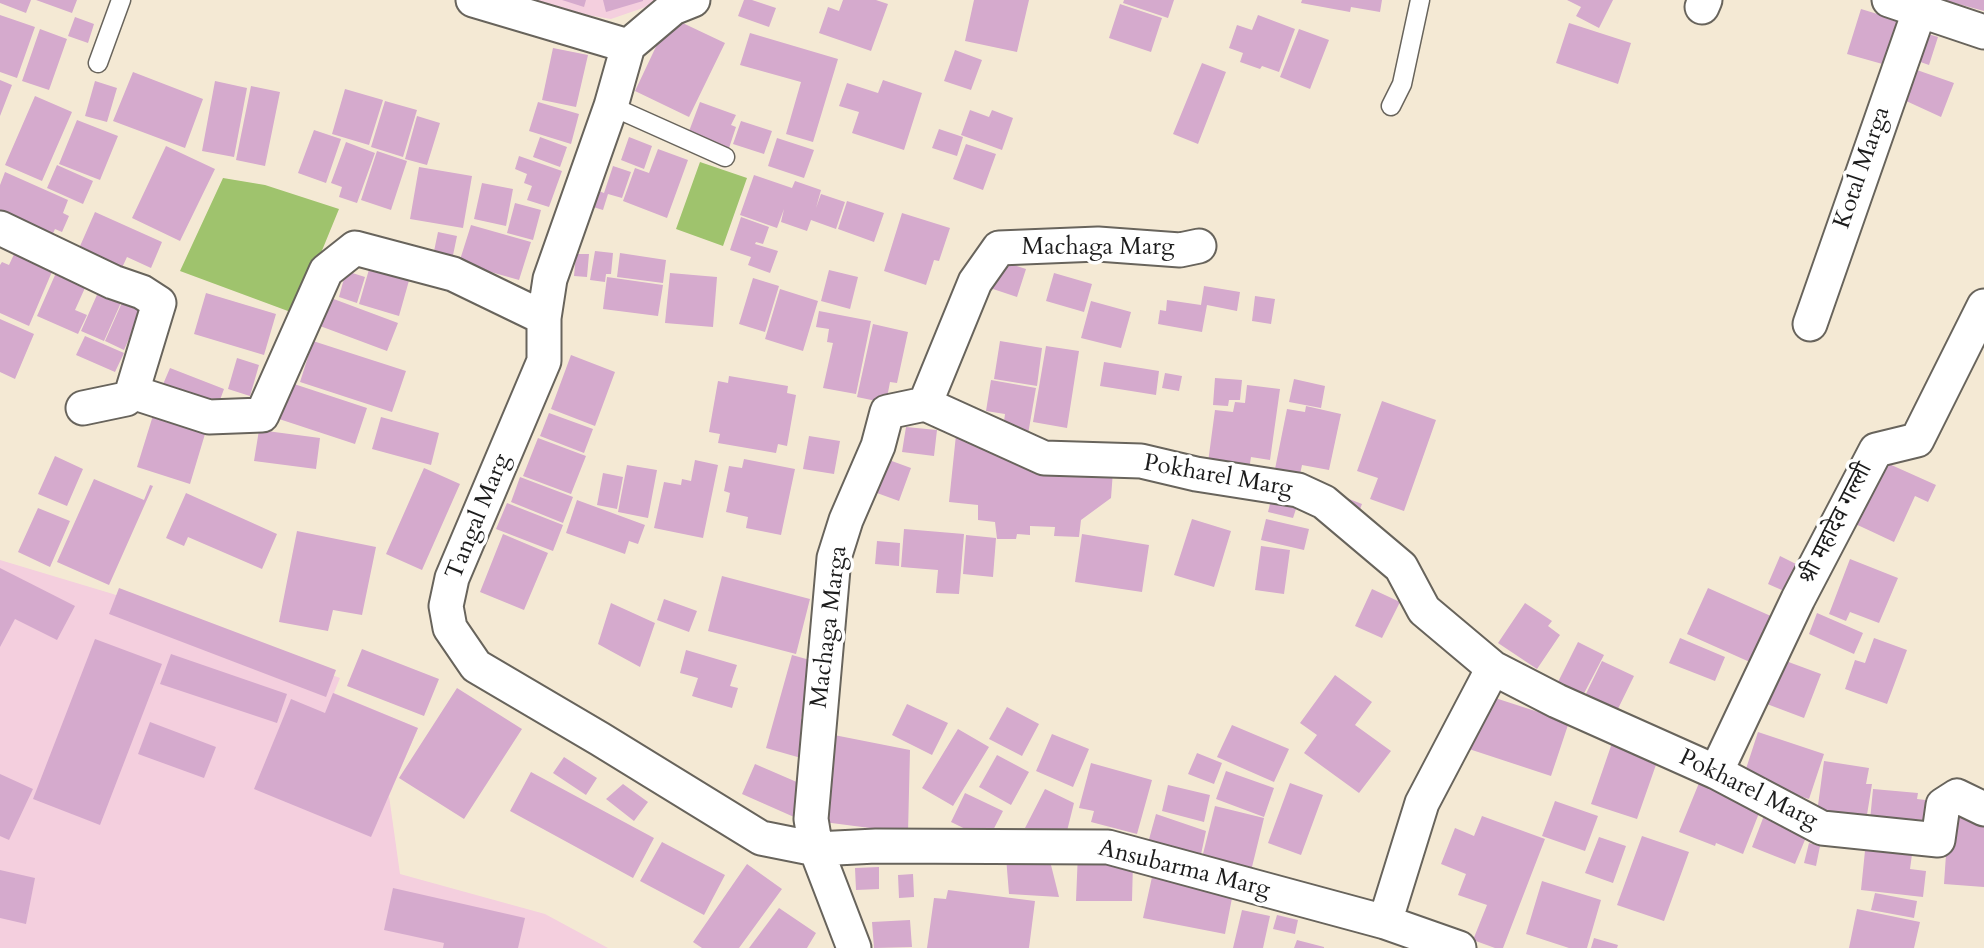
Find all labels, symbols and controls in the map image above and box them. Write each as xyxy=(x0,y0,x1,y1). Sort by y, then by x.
street label: Kotal Marga xyxy=(1829,103,1897,233)
street label: Machaga Marg xyxy=(1022,234,1174,262)
street label: Tangal Marg xyxy=(441,450,517,584)
street label: Pokharel Marg xyxy=(1141,450,1295,504)
street label: श्री महादेव गल्ली xyxy=(1794,458,1880,590)
street label: Machaga Marga xyxy=(806,544,854,710)
street label: Pokharel Marg xyxy=(1674,744,1822,836)
street label: Ansubarma Marg xyxy=(1095,835,1273,905)

